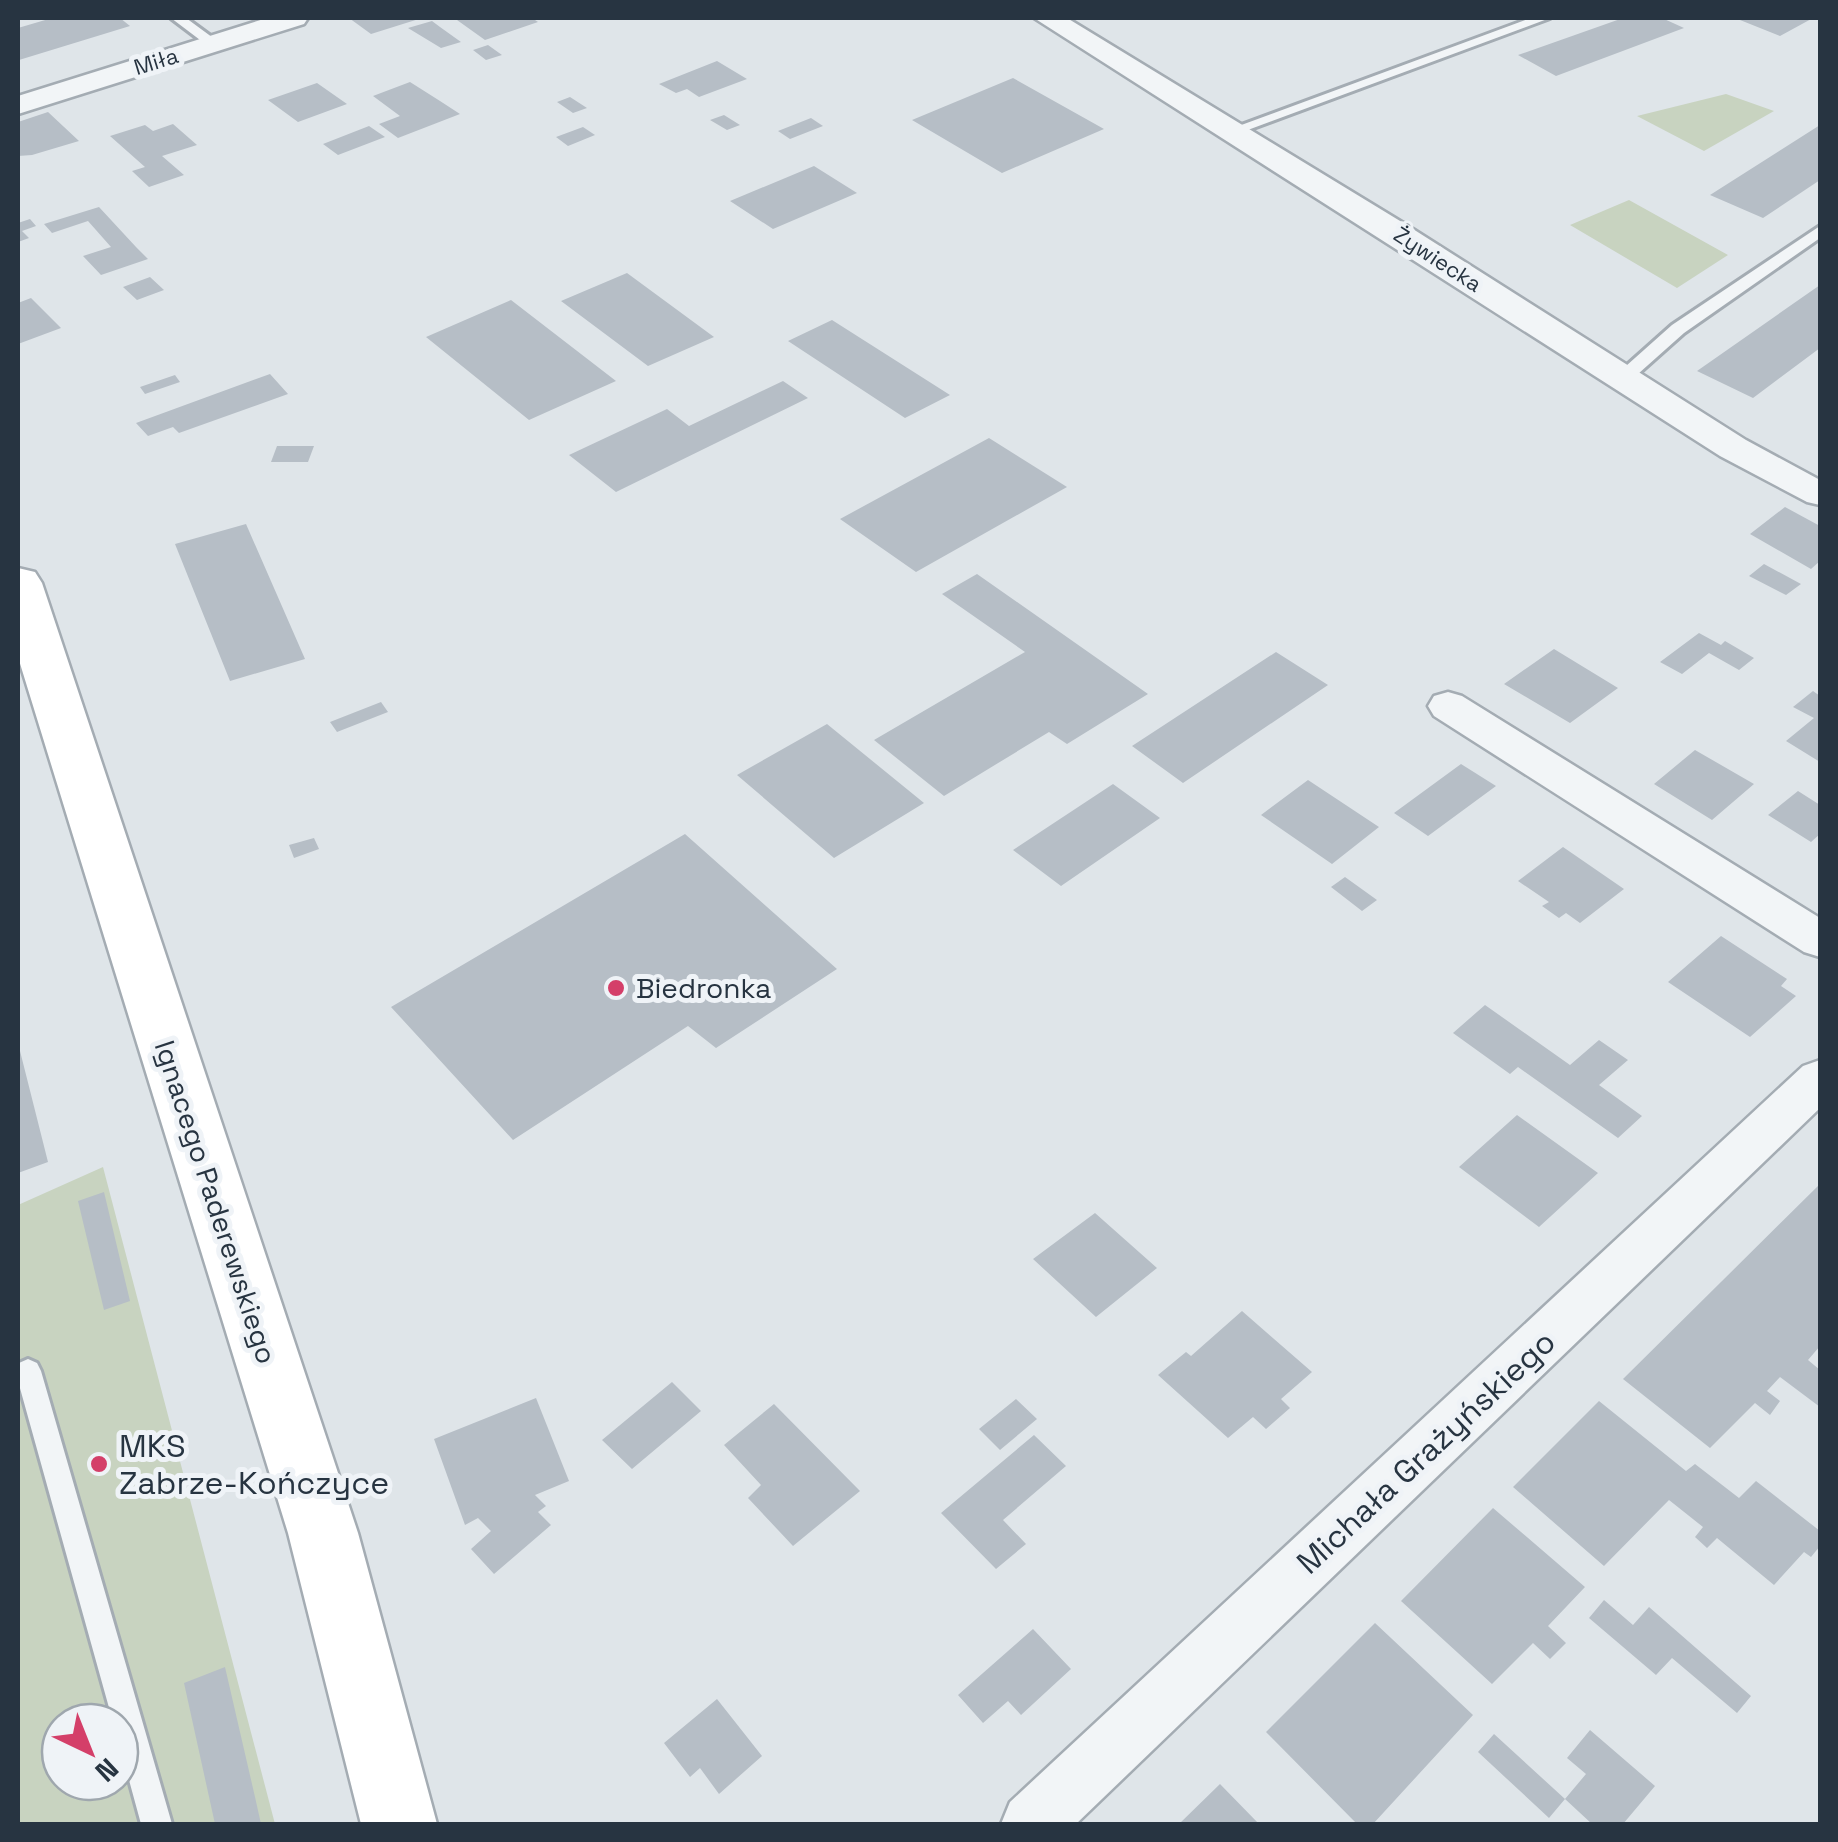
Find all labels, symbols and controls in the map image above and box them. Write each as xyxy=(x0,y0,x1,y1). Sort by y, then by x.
street label: Miła xyxy=(130,41,182,81)
street label: Żywiecka xyxy=(1389,220,1488,298)
place label: Biedronka xyxy=(636,970,771,1006)
marker: Biedronka xyxy=(605,977,627,999)
street label: Ignacego Paderewskiego xyxy=(147,1036,285,1368)
street label: Michała Grażyńskiego xyxy=(1288,1322,1564,1582)
place label: MKS Zabrze-Kończyce xyxy=(119,1426,389,1503)
marker: MKS Zabrze-Kończyce xyxy=(88,1453,110,1475)
north arrow xyxy=(40,1702,140,1802)
text: N xyxy=(88,1751,126,1790)

